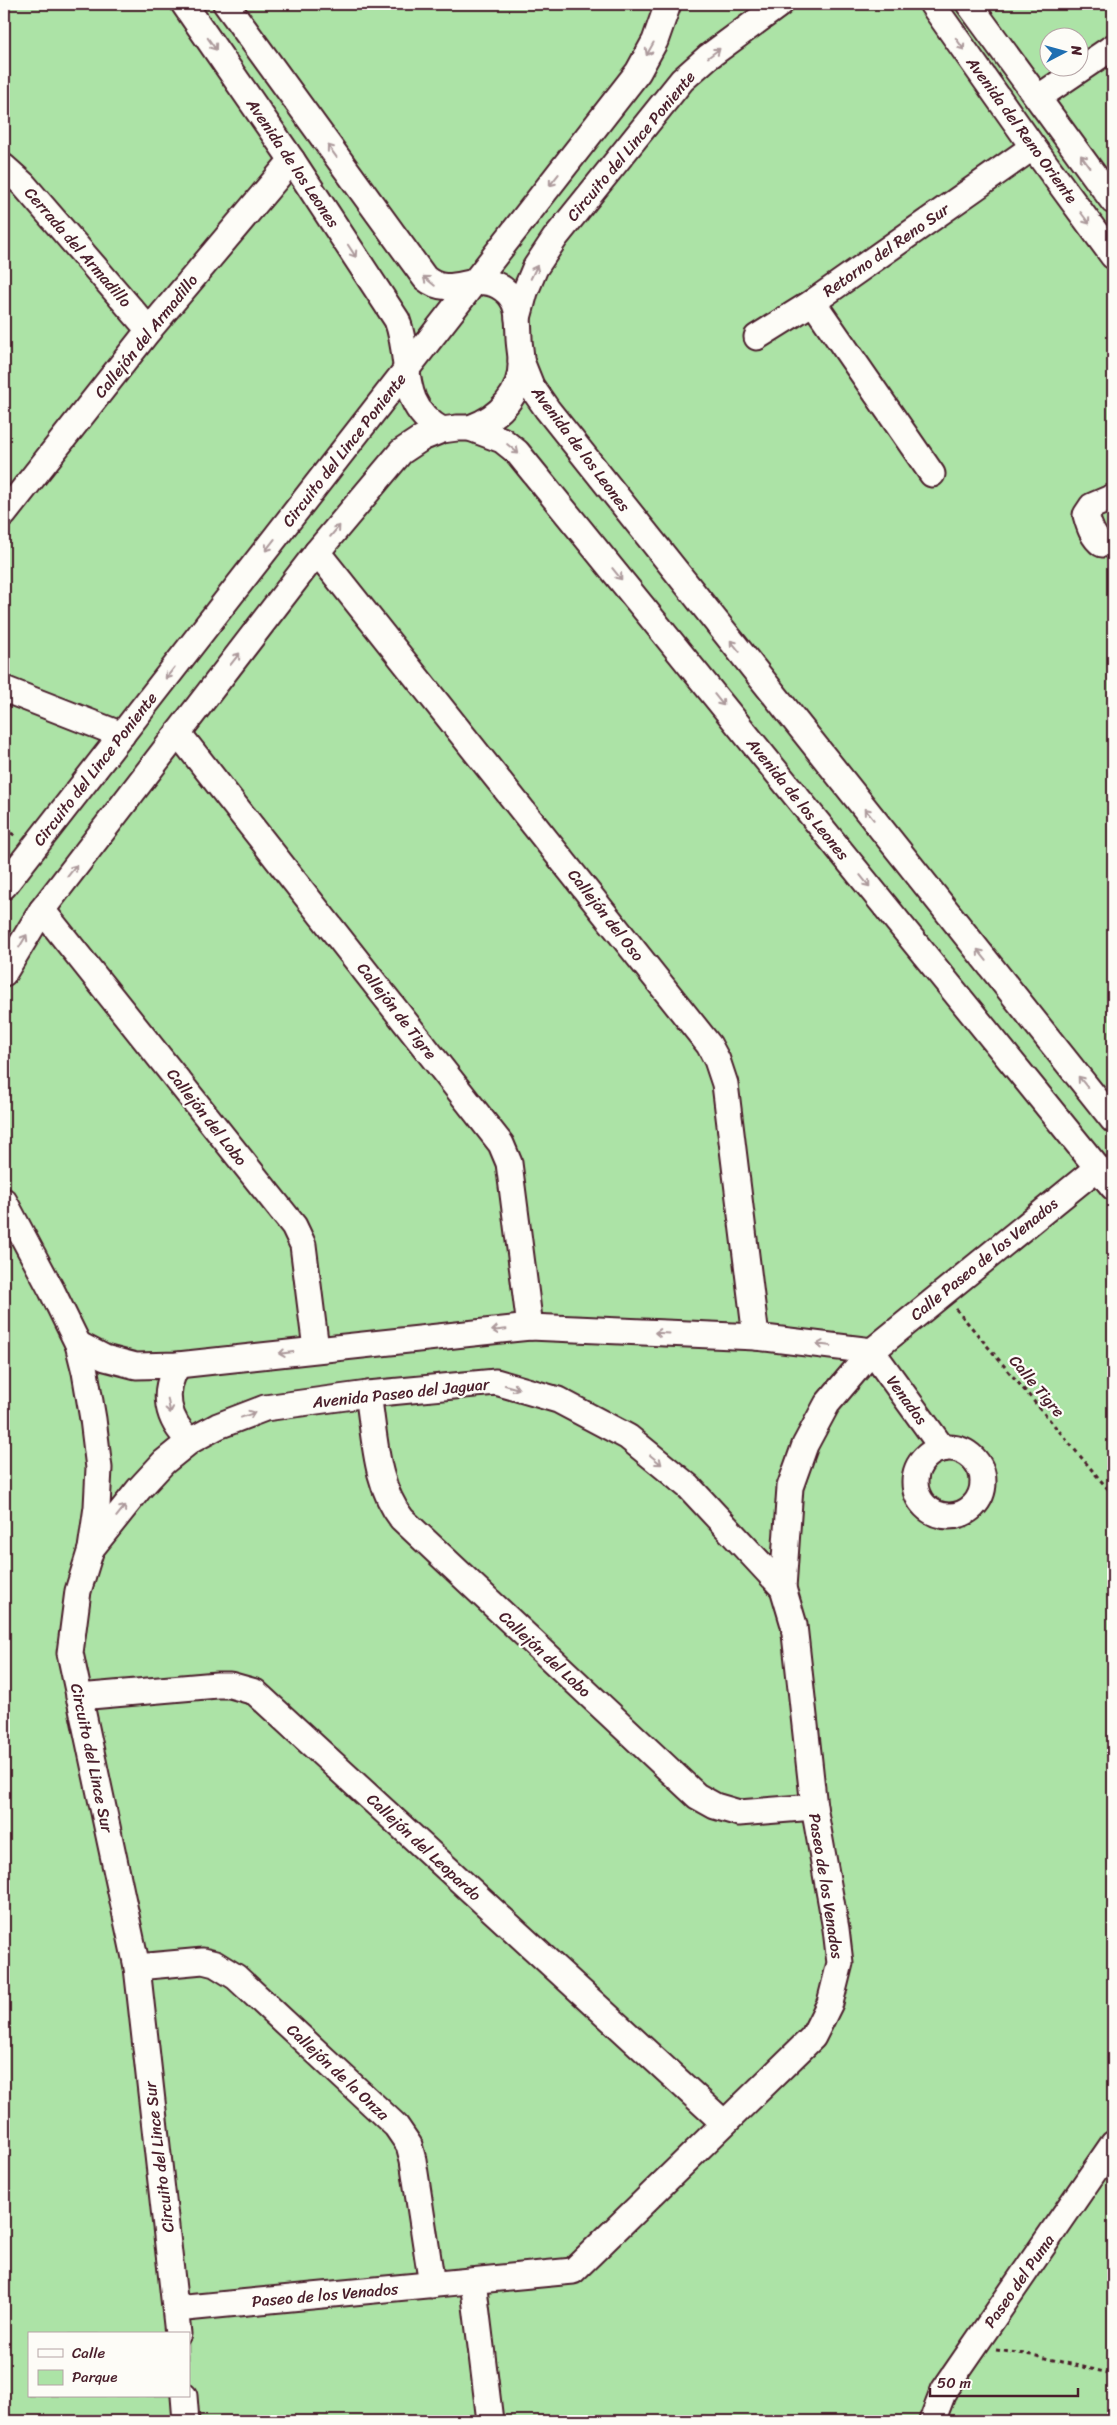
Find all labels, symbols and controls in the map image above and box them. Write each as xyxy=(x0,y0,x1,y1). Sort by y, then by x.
north arrow xyxy=(1040,28,1090,78)
one-way arrow xyxy=(207,37,217,51)
one-way arrow xyxy=(955,37,965,51)
one-way arrow xyxy=(645,42,655,56)
text: N xyxy=(1063,44,1089,57)
one-way arrow xyxy=(707,48,721,58)
street label: Avenida del Reno Oriente xyxy=(958,49,1086,210)
street label: Circuito del Lince Poniente xyxy=(559,64,703,228)
street label: Avenida de los Leones xyxy=(238,91,348,234)
one-way arrow xyxy=(327,145,338,158)
one-way arrow xyxy=(1080,154,1090,168)
one-way arrow xyxy=(549,173,559,187)
street label: Cerrada del Armadillo xyxy=(17,180,139,314)
street label: Retorno del Reno Sur xyxy=(816,194,957,305)
one-way arrow xyxy=(1080,211,1091,224)
one-way arrow xyxy=(347,244,357,258)
one-way arrow xyxy=(530,265,539,280)
street label: Callejón del Armadillo xyxy=(87,267,205,405)
one-way arrow xyxy=(423,275,436,286)
street label: Circuito del Lince Poniente xyxy=(274,366,414,534)
street label: Avenida de los Leones xyxy=(523,379,639,519)
one-way arrow xyxy=(507,443,520,455)
one-way arrow xyxy=(330,525,341,538)
one-way arrow xyxy=(265,538,276,551)
one-way arrow xyxy=(611,567,622,580)
one-way arrow xyxy=(730,639,741,652)
one-way arrow xyxy=(230,652,240,666)
one-way arrow xyxy=(165,666,175,680)
street label: Circuito del Lince Poniente xyxy=(25,685,165,853)
one-way arrow xyxy=(713,694,724,707)
street label: Avenida de los Leones xyxy=(738,730,857,867)
one-way arrow xyxy=(864,808,875,821)
street label: Callejón del Oso xyxy=(560,862,652,968)
one-way arrow xyxy=(67,864,77,878)
one-way arrow xyxy=(860,874,871,887)
one-way arrow xyxy=(18,935,28,949)
one-way arrow xyxy=(976,948,987,961)
street label: Callejón de Tigre xyxy=(349,956,445,1066)
street label: Callejón del Lobo xyxy=(159,1061,255,1173)
one-way arrow xyxy=(1077,1075,1088,1088)
street label: Calle Paseo de los Venados xyxy=(903,1190,1065,1328)
one-way arrow xyxy=(492,1325,508,1335)
one-way arrow xyxy=(654,1328,670,1337)
one-way arrow xyxy=(816,1340,832,1350)
one-way arrow xyxy=(278,1348,294,1358)
street label: Calle Tigre xyxy=(1002,1348,1072,1424)
street label: Avenida Paseo del Jaguar xyxy=(310,1369,492,1417)
street label: Venados xyxy=(879,1369,935,1432)
one-way arrow xyxy=(504,1383,520,1393)
one-way arrow xyxy=(165,1397,175,1413)
one-way arrow xyxy=(240,1410,255,1419)
one-way arrow xyxy=(649,1455,662,1466)
one-way arrow xyxy=(116,1505,127,1518)
street label: Callejón del Lobo xyxy=(492,1603,598,1705)
street label: Circuito del Lince Sur xyxy=(62,1681,122,1837)
street label: Callejón del Leopardo xyxy=(360,1786,488,1908)
street label: Paseo de los Venados xyxy=(800,1811,852,1961)
street label: Callejón de la Onza xyxy=(280,2016,397,2128)
street label: Circuito del Lince Sur xyxy=(135,2078,183,2234)
street label: Paseo del Puma xyxy=(976,2228,1062,2334)
street label: Paseo de los Venados xyxy=(251,2274,400,2316)
legend xyxy=(28,2332,190,2398)
text: Calle xyxy=(72,2340,105,2366)
text: Parque xyxy=(72,2364,117,2390)
scale bar xyxy=(930,2365,1077,2397)
text: 50 m xyxy=(937,2370,972,2396)

